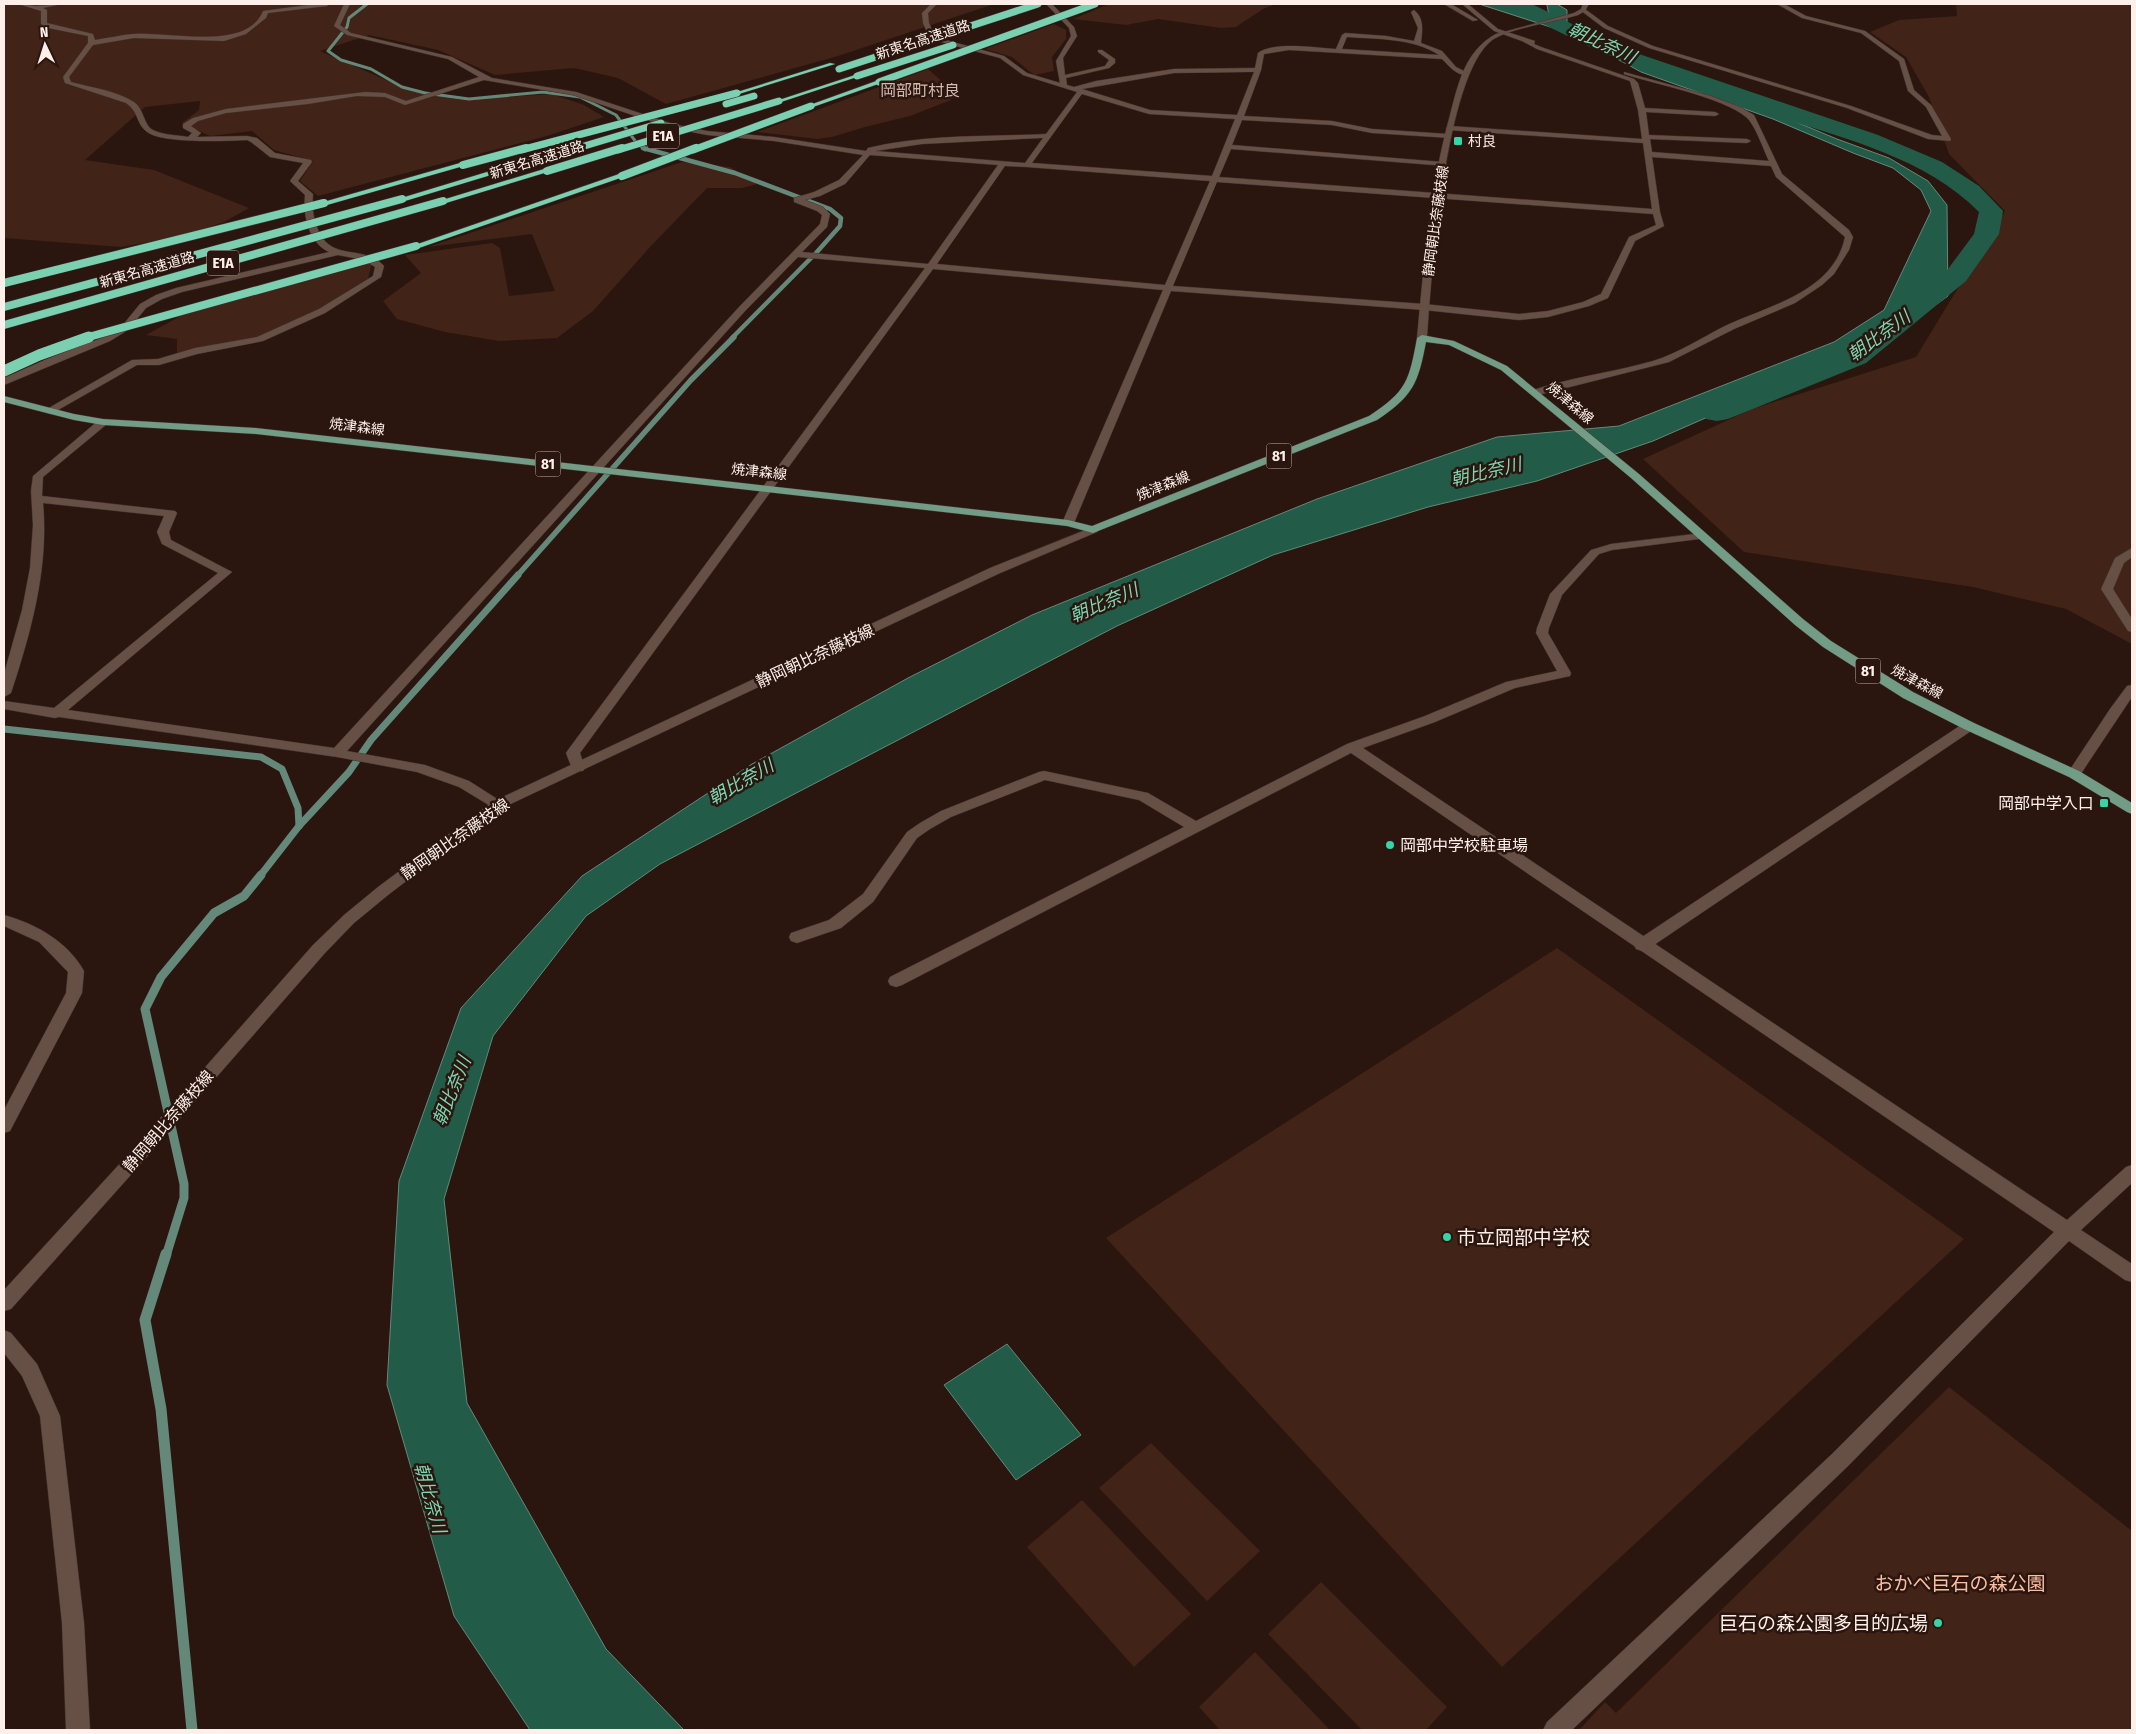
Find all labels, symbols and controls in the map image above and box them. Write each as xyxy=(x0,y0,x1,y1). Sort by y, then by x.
street label: 新東名高速道路 xyxy=(874,17,972,63)
water label: 朝比奈川 xyxy=(1565,18,1641,69)
north arrow xyxy=(20,20,70,70)
text: N xyxy=(39,24,49,41)
district label: 岡部町村良 xyxy=(880,81,960,100)
road number: E1A xyxy=(647,124,679,148)
place label: 村良 xyxy=(1468,133,1496,150)
marker: 村良 xyxy=(1452,135,1464,147)
street label: 新東名高速道路 xyxy=(488,138,586,182)
street label: 静岡朝比奈藤枝線 xyxy=(1420,164,1452,278)
street label: 新東名高速道路 xyxy=(98,248,196,292)
road number: E1A xyxy=(207,250,239,276)
water label: 朝比奈川 xyxy=(1843,305,1916,366)
street label: 焼津森線 xyxy=(1543,378,1597,428)
street label: 焼津森線 xyxy=(328,415,386,439)
road number: 81 xyxy=(1266,444,1292,468)
road number: 81 xyxy=(536,452,560,476)
water label: 朝比奈川 xyxy=(1448,453,1526,491)
street label: 焼津森線 xyxy=(730,461,788,483)
street label: 焼津森線 xyxy=(1134,468,1192,504)
water label: 朝比奈川 xyxy=(1067,578,1143,627)
street label: 静岡朝比奈藤枝線 xyxy=(753,620,877,692)
road number: 81 xyxy=(1856,658,1880,684)
street label: 焼津森線 xyxy=(1888,661,1946,703)
water label: 朝比奈川 xyxy=(704,753,779,810)
place label: 岡部中学入口 xyxy=(1998,794,2094,813)
street label: 静岡朝比奈藤枝線 xyxy=(397,795,513,883)
marker: 岡部中学入口 xyxy=(2098,797,2110,809)
place label: 岡部中学校駐車場 xyxy=(1400,836,1528,855)
marker: 岡部中学校駐車場 xyxy=(1384,839,1396,851)
water label: 朝比奈川 xyxy=(428,1052,476,1128)
street label: 静岡朝比奈藤枝線 xyxy=(119,1066,217,1176)
place label: 市立岡部中学校 xyxy=(1457,1226,1590,1249)
marker: 市立岡部中学校 xyxy=(1441,1231,1453,1243)
water label: 朝比奈川 xyxy=(410,1460,451,1538)
park label: おかべ巨石の森公園 xyxy=(1874,1572,2046,1595)
place label: 巨石の森公園多目的広場 xyxy=(1719,1612,1928,1635)
marker: 巨石の森公園多目的広場 xyxy=(1932,1617,1944,1629)

